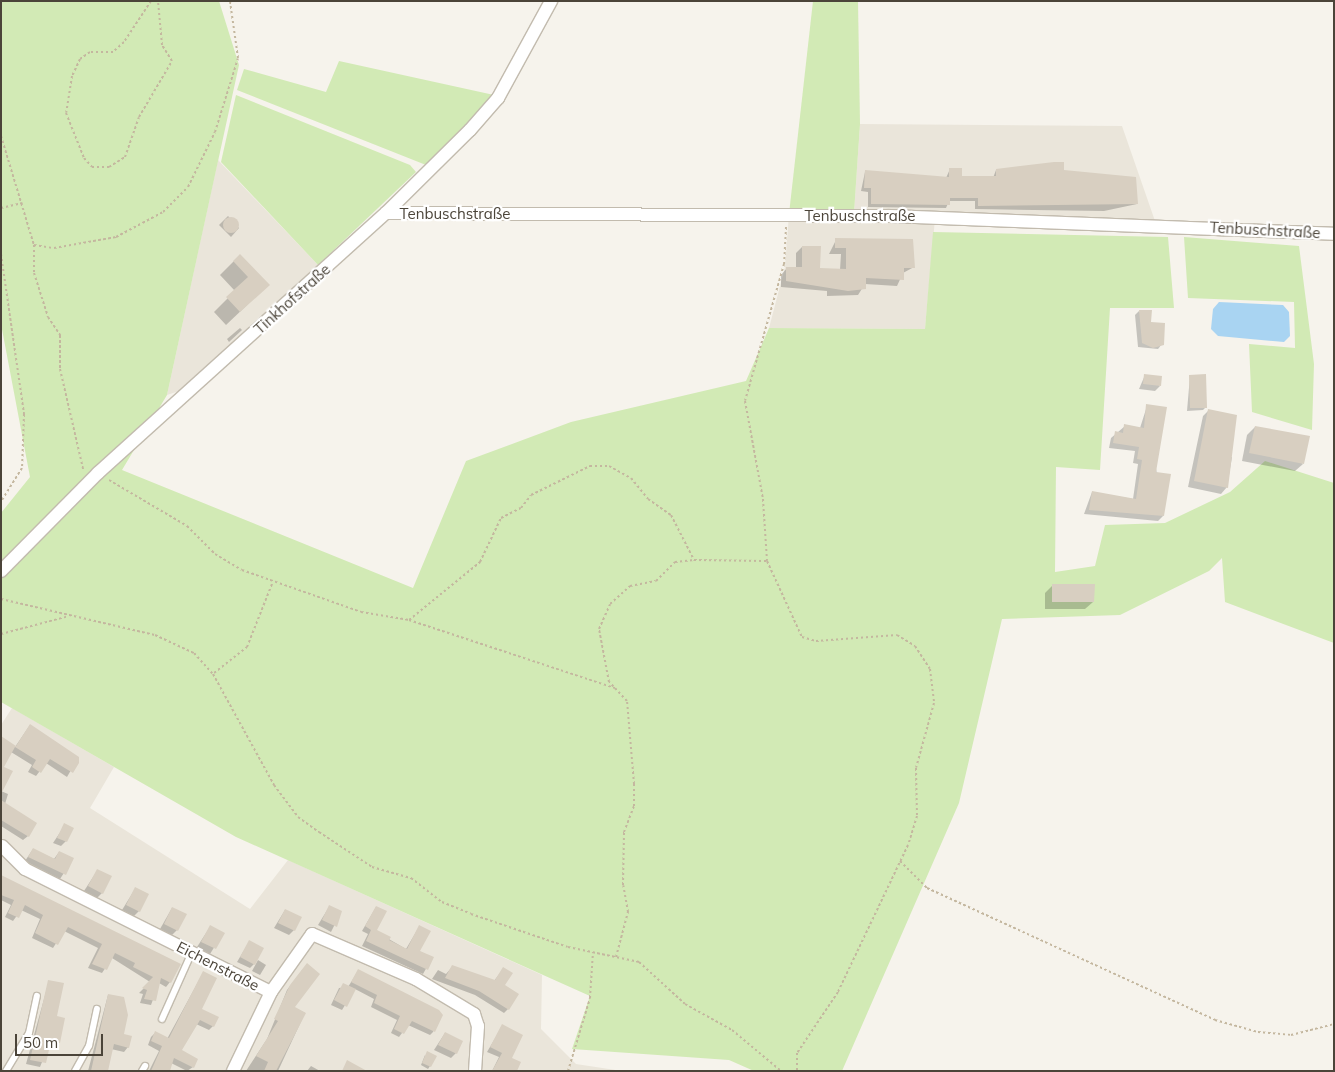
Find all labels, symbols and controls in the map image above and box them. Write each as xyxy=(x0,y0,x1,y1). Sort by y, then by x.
street label: Tenbuschstraße xyxy=(400,205,510,223)
street label: Tenbuschstraße xyxy=(805,207,915,225)
street label: Tenbuschstraße xyxy=(1209,218,1321,242)
street label: Tinkhofstraße xyxy=(250,260,334,338)
street label: Eichenstraße xyxy=(174,938,262,994)
scale bar xyxy=(18,1024,105,1056)
text: 50 m xyxy=(23,1033,58,1052)

